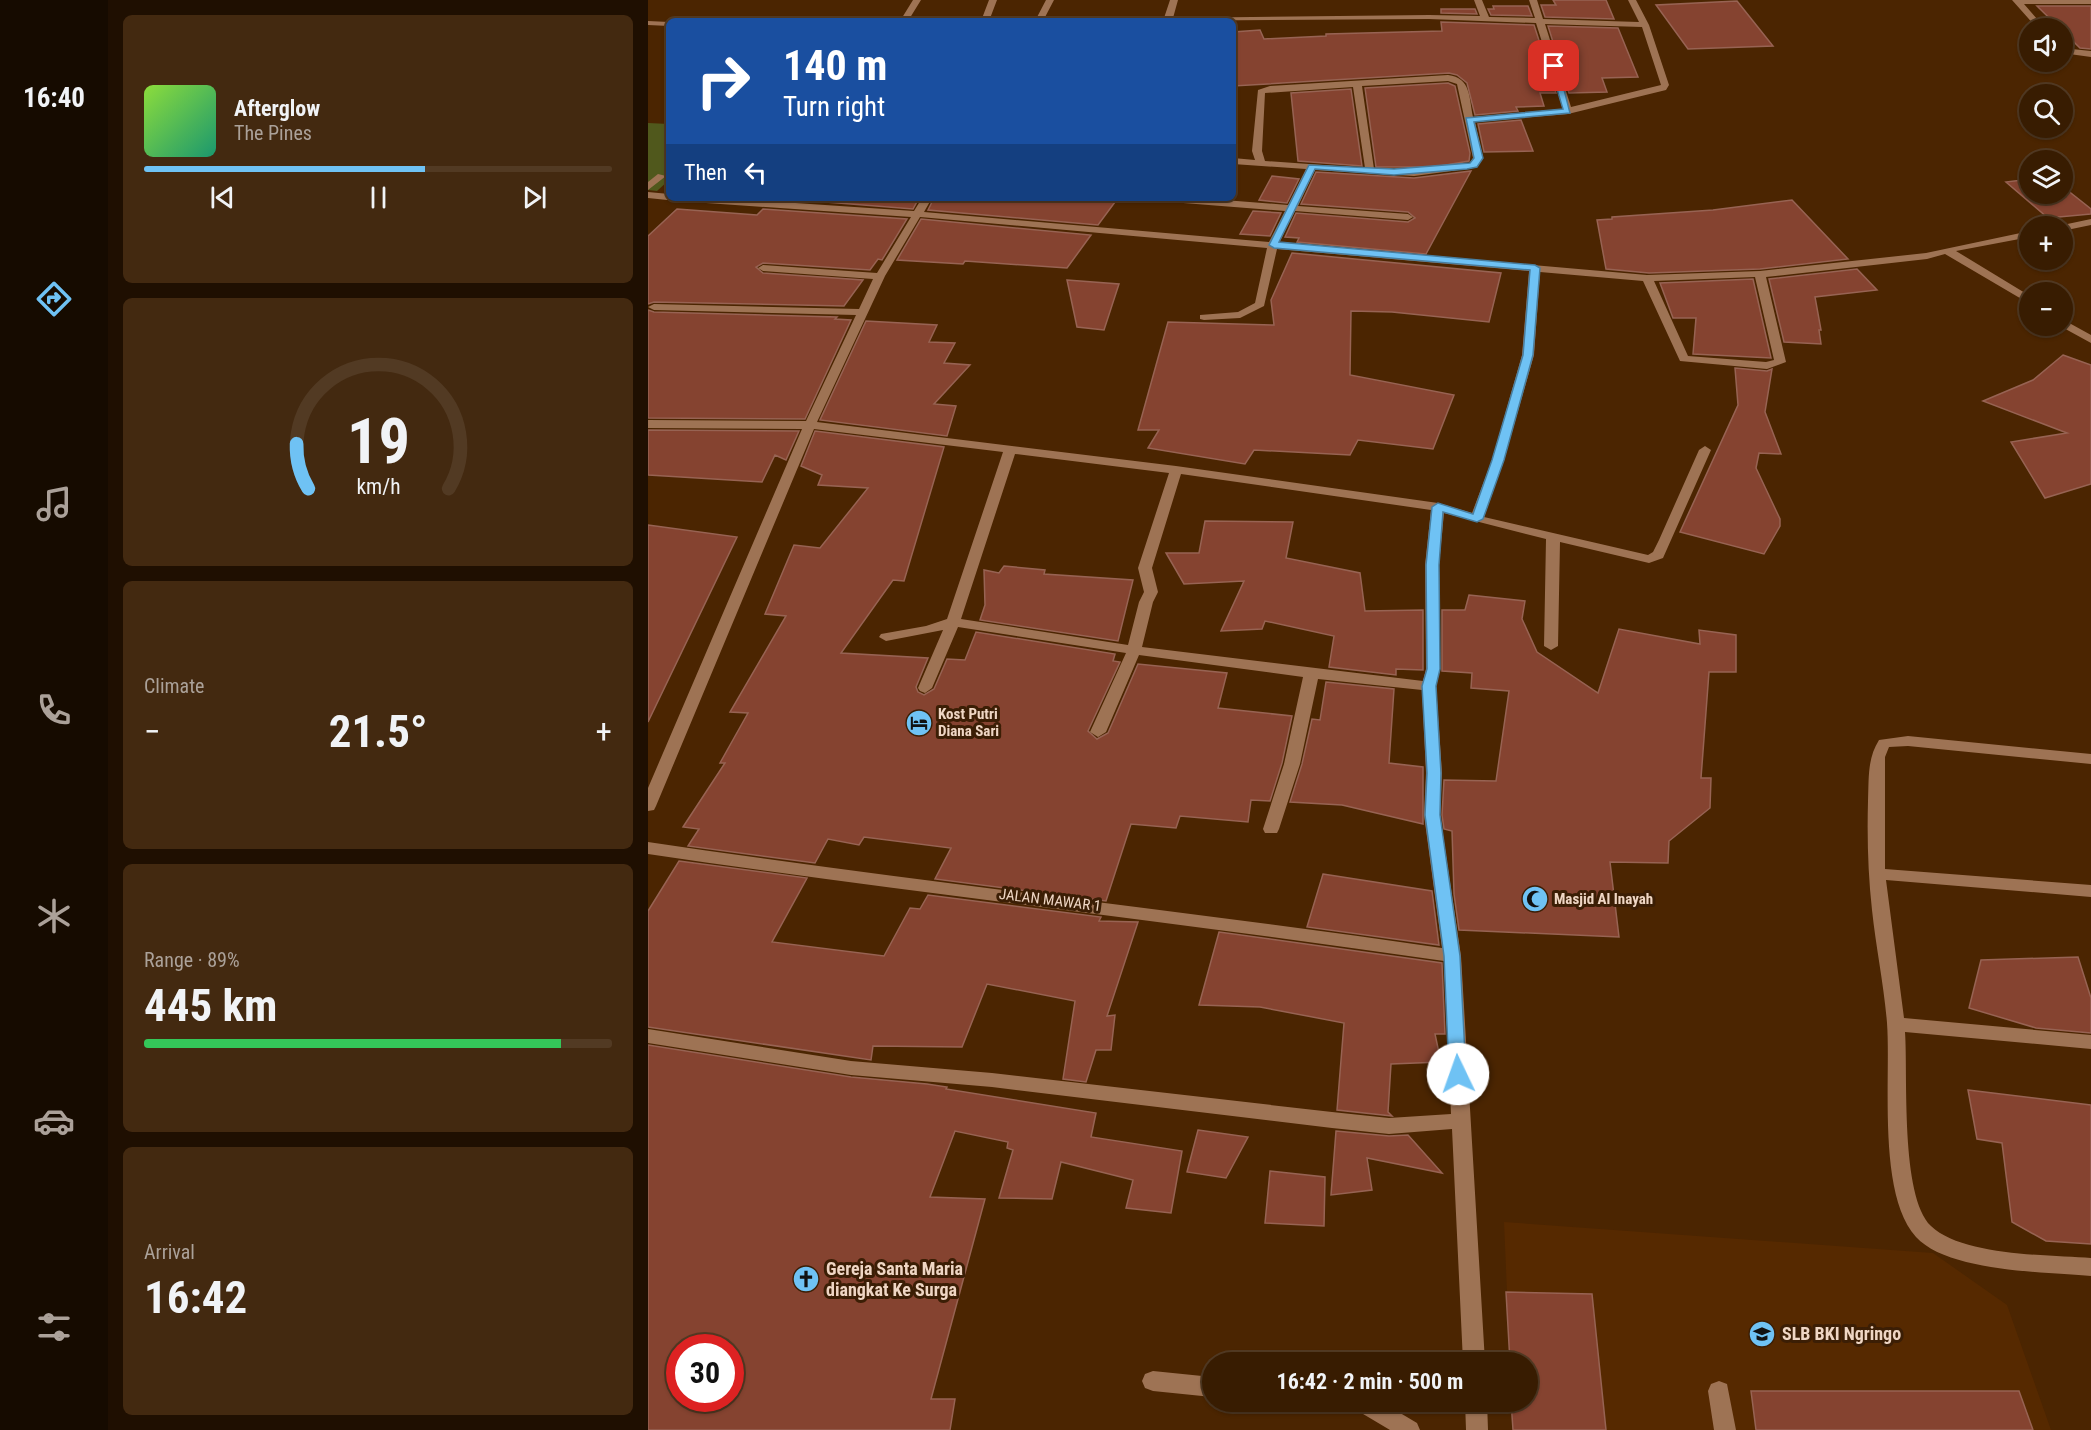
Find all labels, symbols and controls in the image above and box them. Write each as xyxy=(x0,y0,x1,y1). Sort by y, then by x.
map controls xyxy=(2019,18,2073,336)
button: sound xyxy=(2019,18,2073,72)
pin xyxy=(1528,40,1579,91)
text: 140 m xyxy=(783,41,888,90)
icon: right xyxy=(684,42,762,120)
icon: arrive xyxy=(1537,49,1570,82)
text: 16:40 xyxy=(23,82,85,114)
button: search xyxy=(2019,84,2073,138)
text: Turn right xyxy=(783,91,885,123)
text: Afterglow xyxy=(234,96,320,121)
text: The Pines xyxy=(234,121,312,145)
button: layers xyxy=(2019,150,2073,204)
icon: left xyxy=(739,156,772,189)
text: Then xyxy=(684,160,727,185)
icon: previous xyxy=(206,181,239,214)
icon: pause xyxy=(362,181,395,214)
icon: next xyxy=(518,181,551,214)
button: + xyxy=(2019,216,2073,270)
icon: directions xyxy=(33,278,75,320)
button: − xyxy=(2019,282,2073,336)
text: 19 xyxy=(346,405,410,478)
text: km/h xyxy=(356,474,400,499)
icon: music xyxy=(33,483,75,525)
text: Climate xyxy=(144,674,204,698)
icon: phone xyxy=(33,689,75,731)
text: 21.5° xyxy=(329,705,427,758)
place label: Kost Putri Diana Sari xyxy=(938,705,999,740)
hotel icon: Kost Putri Diana Sari xyxy=(904,708,934,738)
text: − xyxy=(144,712,161,751)
text: + xyxy=(596,712,612,751)
mosque icon: Masjid Al Inayah xyxy=(1520,884,1550,914)
street label: JALAN MAWAR 1 xyxy=(998,885,1102,915)
place label: Masjid Al Inayah xyxy=(1554,890,1653,908)
icon: climate xyxy=(33,895,75,937)
text: Range · 89% xyxy=(144,948,240,972)
text: 445 km xyxy=(144,979,277,1032)
position arrow xyxy=(1426,1042,1490,1106)
icon: car xyxy=(33,1100,75,1142)
text: Arrival xyxy=(144,1240,195,1264)
place label: Gereja Santa Maria diangkat Ke Surga xyxy=(826,1258,963,1300)
church icon: Gereja Santa Maria diangkat Ke Surga xyxy=(791,1264,821,1294)
text: 16:42 xyxy=(144,1271,247,1324)
icon: filters xyxy=(33,1306,75,1348)
school or university icon: SLB BKI Ngringo xyxy=(1747,1319,1777,1349)
place label: SLB BKI Ngringo xyxy=(1782,1323,1901,1344)
speed limit sign: 30 xyxy=(666,1334,744,1412)
text: 16:42 · 2 min · 500 m xyxy=(1277,1369,1463,1394)

